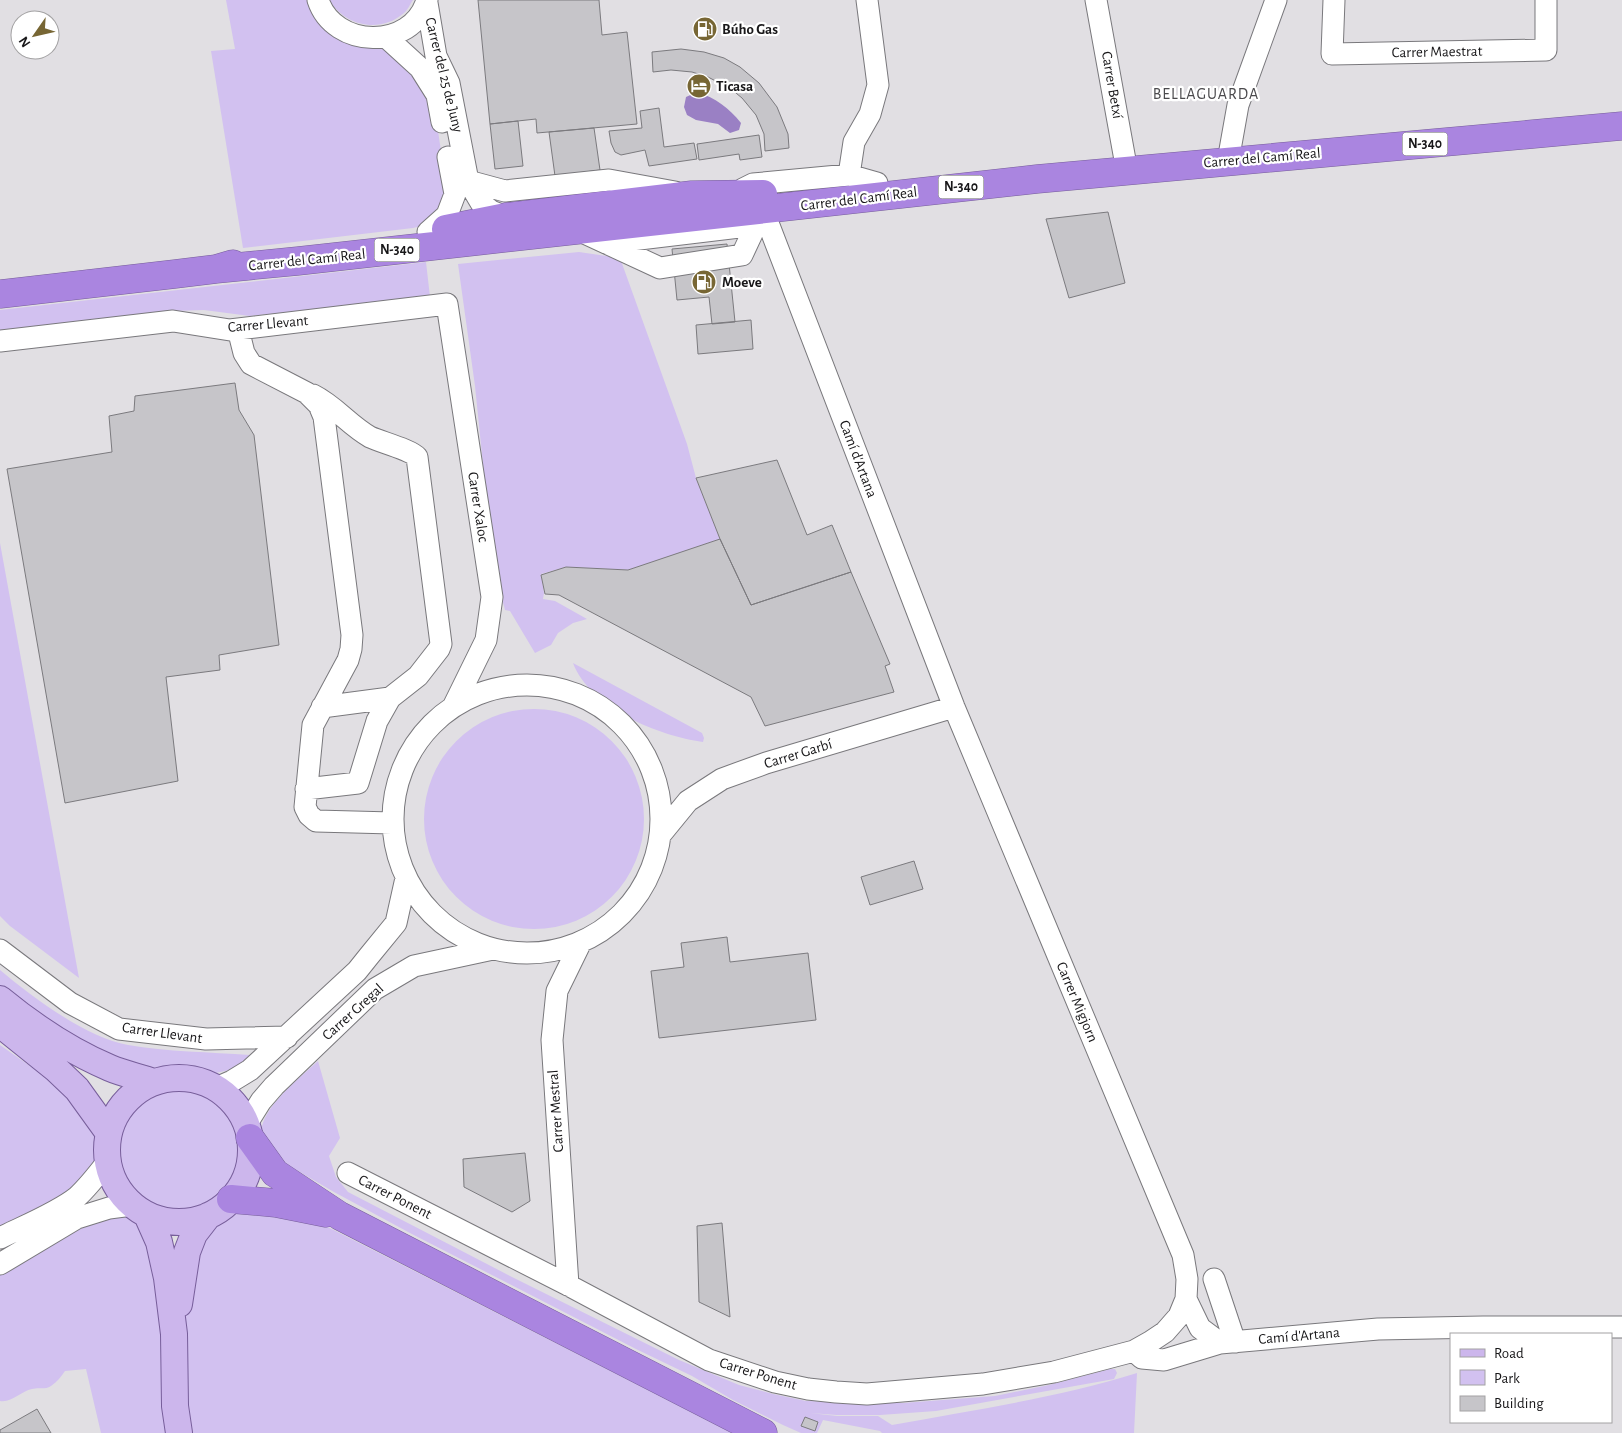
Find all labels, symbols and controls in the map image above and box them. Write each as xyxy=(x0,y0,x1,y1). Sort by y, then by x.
north arrow xyxy=(10,10,60,60)
street label: Carrer del 25 de Juny xyxy=(422,16,466,135)
fuel station icon: Búho Gas xyxy=(692,16,718,42)
place label: Búho Gas xyxy=(722,22,778,37)
text: N xyxy=(17,34,34,50)
street label: Carrer Maestrat xyxy=(1391,44,1483,60)
street label: Carrer Betxí xyxy=(1099,50,1125,120)
hotel icon: Ticasa xyxy=(686,73,712,99)
place label: Ticasa xyxy=(716,79,753,94)
district label: BELLAGUARDA xyxy=(1153,86,1259,102)
road number: N-340 xyxy=(1402,132,1448,156)
street label: Carrer del Camí Real xyxy=(1203,145,1321,171)
road number: N-340 xyxy=(938,176,984,198)
street label: Carrer del Camí Real xyxy=(800,184,918,214)
road number: N-340 xyxy=(374,238,420,262)
street label: Carrer del Camí Real xyxy=(248,246,366,274)
fuel station icon: Moeve xyxy=(691,269,717,295)
place label: Moeve xyxy=(722,275,762,290)
street label: Carrer Llevant xyxy=(227,313,309,335)
street label: Camí d'Artana xyxy=(836,418,880,500)
street label: Carrer Xaloc xyxy=(465,471,491,543)
street label: Carrer Garbí xyxy=(762,736,834,771)
street label: Carrer Migjorn xyxy=(1053,960,1101,1044)
street label: Carrer Gregal xyxy=(320,981,386,1043)
street label: Carrer Llevant xyxy=(121,1020,203,1046)
street label: Carrer Mestral xyxy=(546,1069,566,1153)
street label: Carrer Ponent xyxy=(356,1172,434,1222)
street label: Camí d'Artana xyxy=(1258,1325,1340,1347)
legend xyxy=(1450,1333,1612,1423)
text: Road xyxy=(1494,1346,1524,1361)
street label: Carrer Ponent xyxy=(718,1355,799,1393)
text: Park xyxy=(1494,1371,1520,1386)
text: Building xyxy=(1494,1396,1544,1411)

